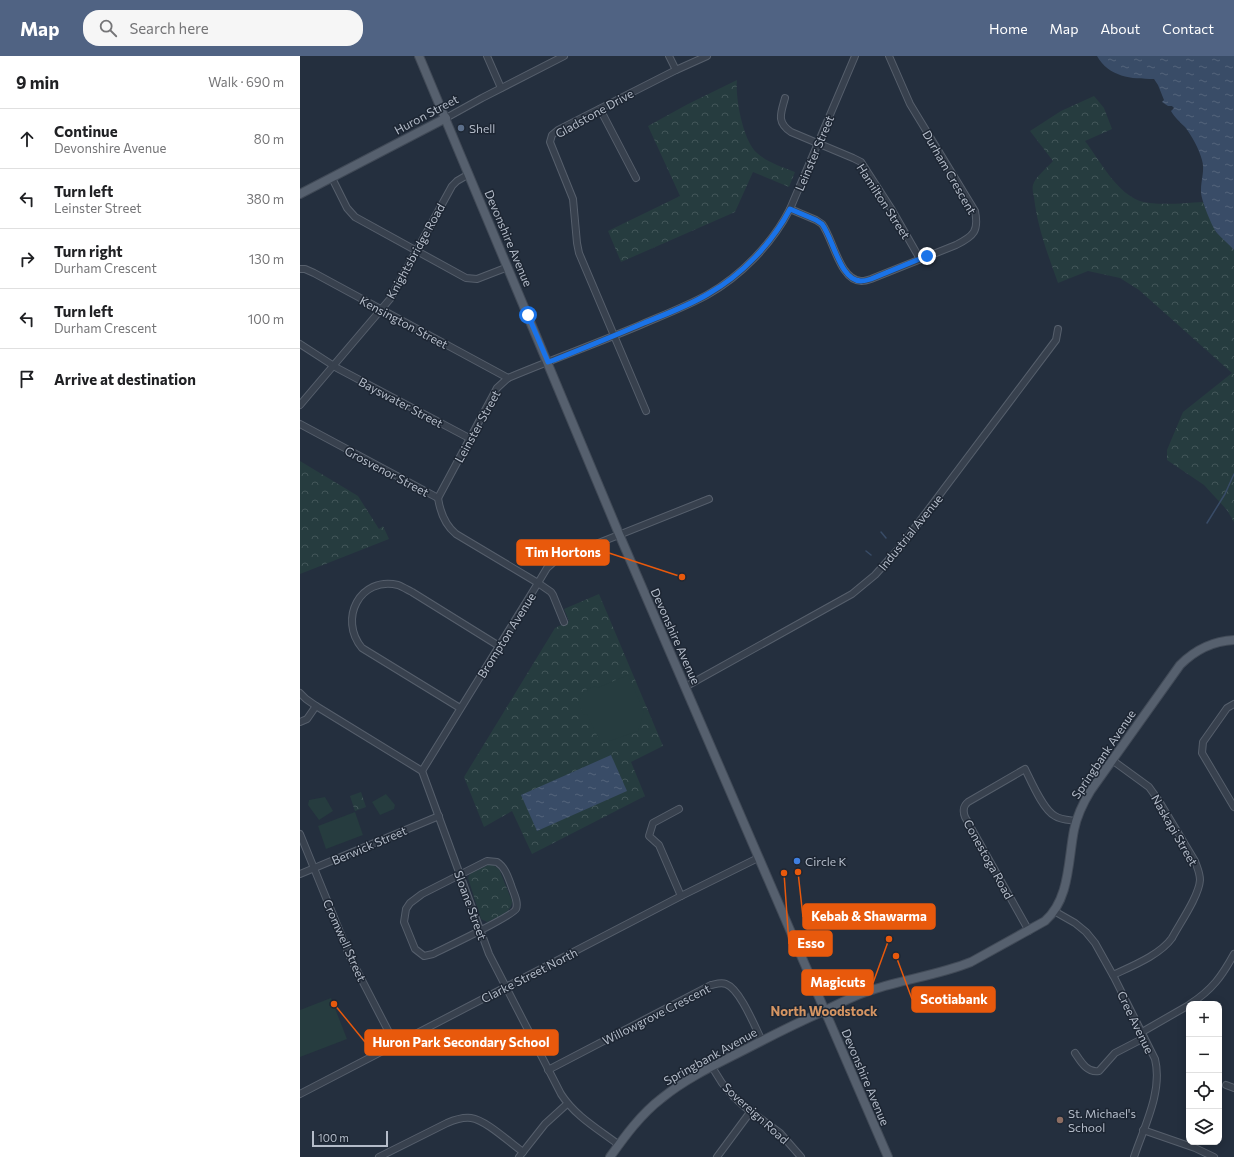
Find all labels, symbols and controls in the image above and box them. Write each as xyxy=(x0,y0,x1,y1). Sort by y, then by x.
search box xyxy=(83,10,363,46)
text: Map xyxy=(20,17,59,40)
icon: search xyxy=(97,17,119,39)
text: Search here xyxy=(129,19,209,37)
text: Home xyxy=(989,20,1028,37)
text: Map xyxy=(1050,20,1078,37)
text: About xyxy=(1100,20,1140,37)
text: Contact xyxy=(1162,20,1214,37)
text: 9 min xyxy=(16,72,59,93)
text: Walk · 690 m xyxy=(208,74,284,90)
street label: Gladstone Drive xyxy=(553,86,635,140)
street label: Huron Street xyxy=(392,91,460,137)
street label: Leinster Street xyxy=(792,113,836,193)
place label: Shell xyxy=(469,121,495,135)
text: Continue xyxy=(54,122,118,140)
marker: Shell xyxy=(456,123,466,133)
street label: Durham Crescent xyxy=(920,127,980,217)
icon: ahead xyxy=(16,128,38,150)
text: 80 m xyxy=(254,131,284,147)
text: Devonshire Avenue xyxy=(54,140,166,156)
street label: Hamilton Street xyxy=(854,161,914,241)
text: Turn left xyxy=(54,182,113,200)
icon: left xyxy=(16,188,38,210)
street label: Devonshire Avenue xyxy=(482,188,536,288)
text: 380 m xyxy=(246,191,284,207)
text: Leinster Street xyxy=(54,200,142,216)
street label: Knightsbridge Road xyxy=(383,201,447,301)
text: Turn right xyxy=(54,242,123,260)
route end xyxy=(918,247,936,265)
icon: right xyxy=(16,248,38,270)
text: 130 m xyxy=(249,251,284,267)
text: Durham Crescent xyxy=(54,260,157,276)
street label: Kensington Street xyxy=(358,293,451,351)
text: Turn left xyxy=(54,302,113,320)
route start xyxy=(519,306,537,324)
icon: left xyxy=(16,308,38,330)
text: 100 m xyxy=(248,311,284,327)
text: Durham Crescent xyxy=(54,320,157,336)
icon: arrive xyxy=(16,368,38,390)
text: Arrive at destination xyxy=(54,370,196,388)
street label: Bayswater Street xyxy=(357,374,446,430)
street label: Leinster Street xyxy=(451,387,503,465)
street label: Grosvenor Street xyxy=(343,443,431,499)
street label: Industrial Avenue xyxy=(875,491,945,573)
callout: Tim Hortons xyxy=(517,540,609,565)
text: Tim Hortons xyxy=(525,544,601,560)
street label: Devonshire Avenue xyxy=(649,586,703,686)
street label: Brompton Avenue xyxy=(474,590,538,680)
street label: Springbank Avenue xyxy=(1068,707,1138,801)
street label: Naskapi Street xyxy=(1149,792,1201,868)
street label: Conestoga Road xyxy=(961,817,1017,901)
street label: Berwick Street xyxy=(329,823,409,867)
place label: Circle K xyxy=(805,854,847,868)
marker: Circle K xyxy=(792,856,802,866)
street label: Sloane Street xyxy=(452,868,490,942)
street label: Cromwell Street xyxy=(321,897,369,983)
callout: Kebab & Shawarma xyxy=(803,904,935,929)
text: Kebab & Shawarma xyxy=(811,908,927,924)
callout: Esso xyxy=(789,931,832,956)
text: Esso xyxy=(797,935,825,951)
street label: Clarke Street North xyxy=(478,945,580,1005)
callout: Magicuts xyxy=(802,970,873,995)
text: Magicuts xyxy=(810,974,866,990)
street label: Willowgrove Crescent xyxy=(600,981,712,1047)
callout: Scotiabank xyxy=(912,987,995,1012)
street label: Cree Avenue xyxy=(1115,988,1157,1056)
text: Scotiabank xyxy=(920,991,988,1007)
map controls xyxy=(1186,1001,1222,1145)
button: + xyxy=(1186,1001,1222,1037)
district label: North Woodstock xyxy=(770,1003,878,1019)
street label: Springbank Avenue xyxy=(661,1025,759,1087)
street label: Devonshire Avenue xyxy=(839,1027,893,1127)
callout: Huron Park Secondary School xyxy=(365,1030,558,1055)
text: Huron Park Secondary School xyxy=(372,1034,550,1050)
button: − xyxy=(1186,1037,1222,1073)
button: locate xyxy=(1186,1073,1222,1109)
street label: Sovereign Road xyxy=(720,1080,792,1146)
place label: St. Michael's School xyxy=(1068,1106,1136,1134)
button: layers xyxy=(1186,1109,1222,1145)
marker: St. Michael's School xyxy=(1055,1115,1065,1125)
scale bar xyxy=(312,1129,388,1148)
text: 100 m xyxy=(318,1131,349,1144)

